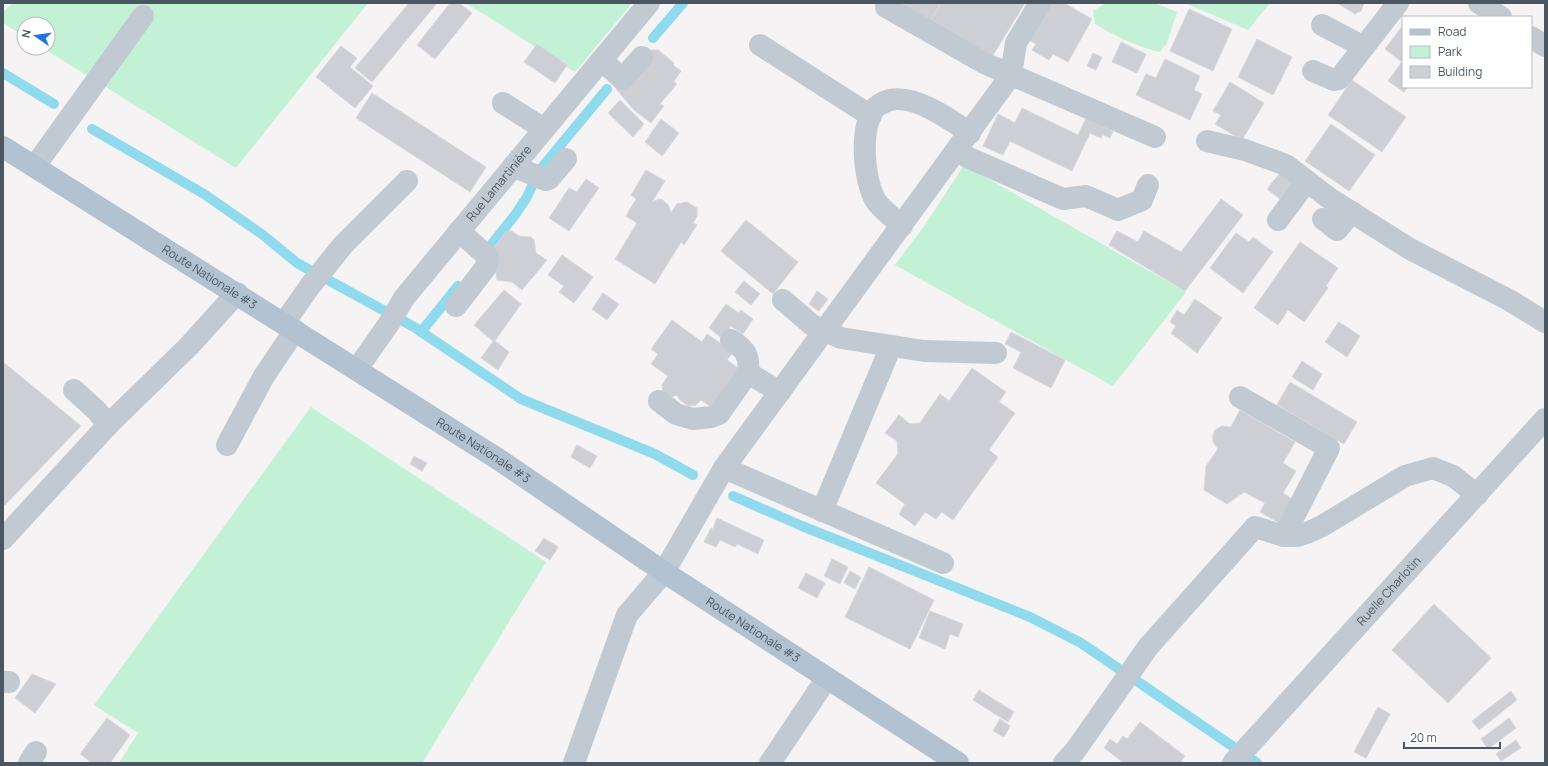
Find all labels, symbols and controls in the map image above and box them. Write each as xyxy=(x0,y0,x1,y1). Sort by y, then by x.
north arrow xyxy=(16,16,56,56)
legend xyxy=(1402,16,1532,88)
text: Road xyxy=(1438,23,1466,40)
text: N xyxy=(18,28,34,39)
text: Park xyxy=(1438,43,1463,60)
text: Building xyxy=(1438,63,1482,80)
street label: Rue Lamartinière xyxy=(462,142,535,225)
street label: Route Nationale #3 xyxy=(159,240,260,313)
street label: Route Nationale #3 xyxy=(433,413,534,487)
street label: Ruelle Charlotin xyxy=(1353,552,1424,629)
street label: Route Nationale #3 xyxy=(703,592,804,666)
scale bar xyxy=(1404,724,1500,750)
text: 20 m xyxy=(1410,729,1437,746)

